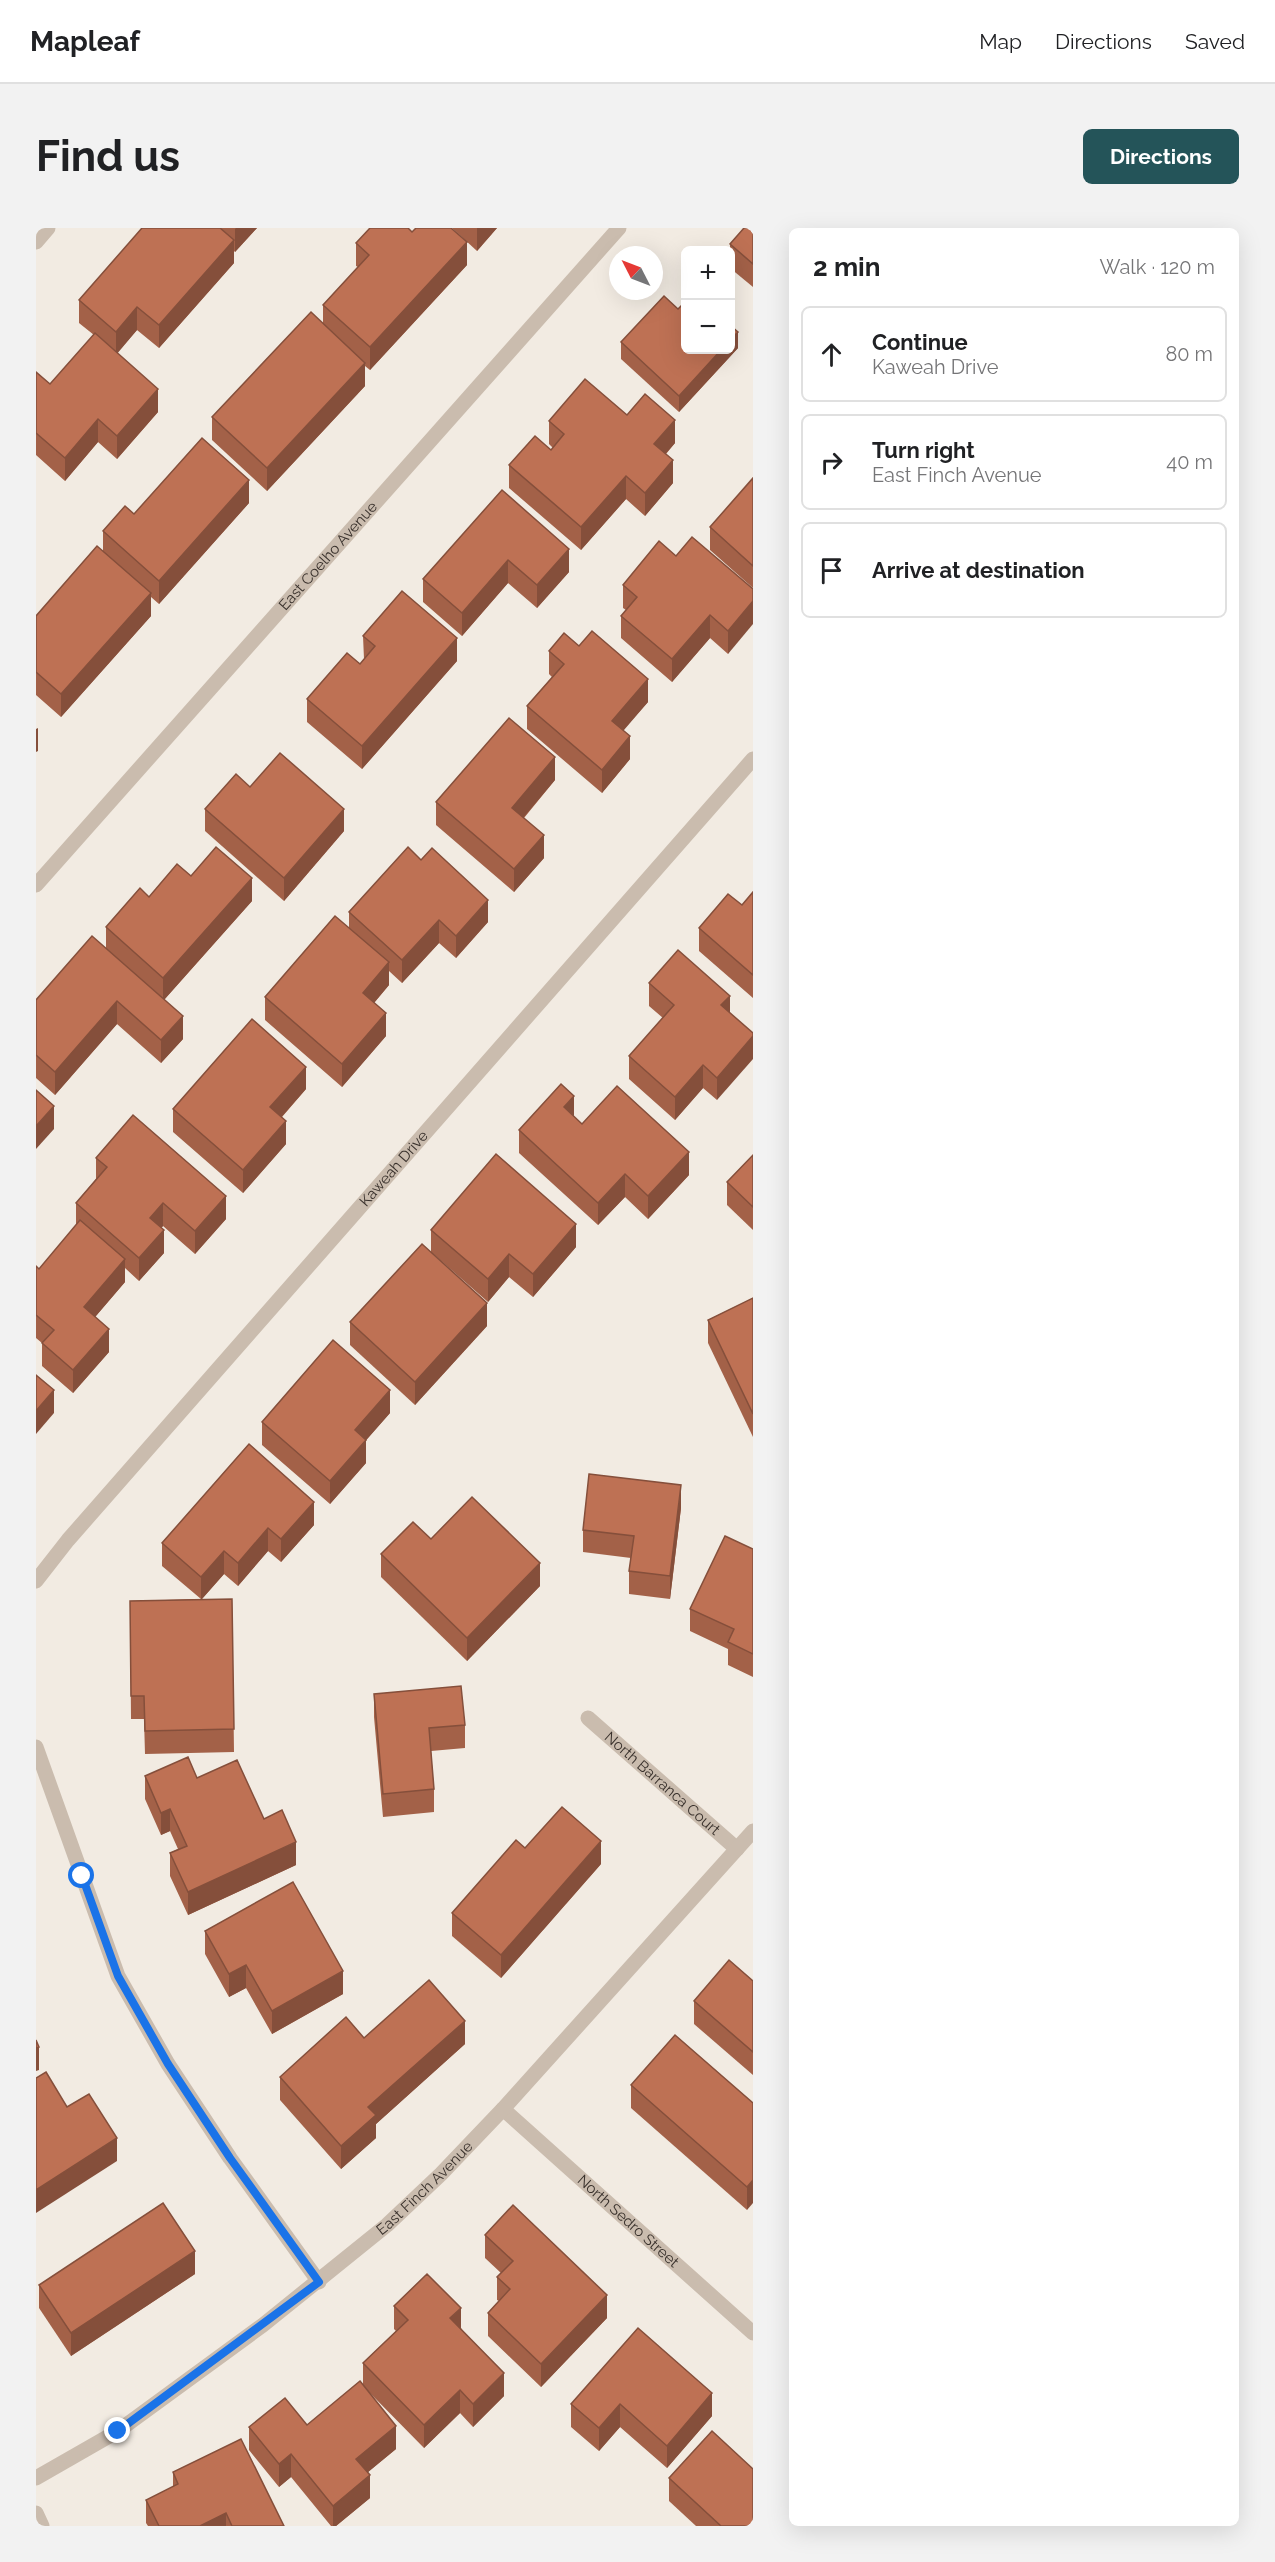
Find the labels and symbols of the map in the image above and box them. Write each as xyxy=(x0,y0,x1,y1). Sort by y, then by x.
north arrow xyxy=(609,246,663,300)
street label: East Coelho Avenue xyxy=(275,498,381,614)
street label: Kaweah Drive xyxy=(356,1127,432,1210)
street label: North Barranca Court xyxy=(601,1728,724,1839)
route start xyxy=(68,1862,94,1888)
street label: East Finch Avenue xyxy=(373,2137,477,2239)
street label: North Sedro Street xyxy=(574,2171,683,2271)
route end xyxy=(104,2417,130,2443)

